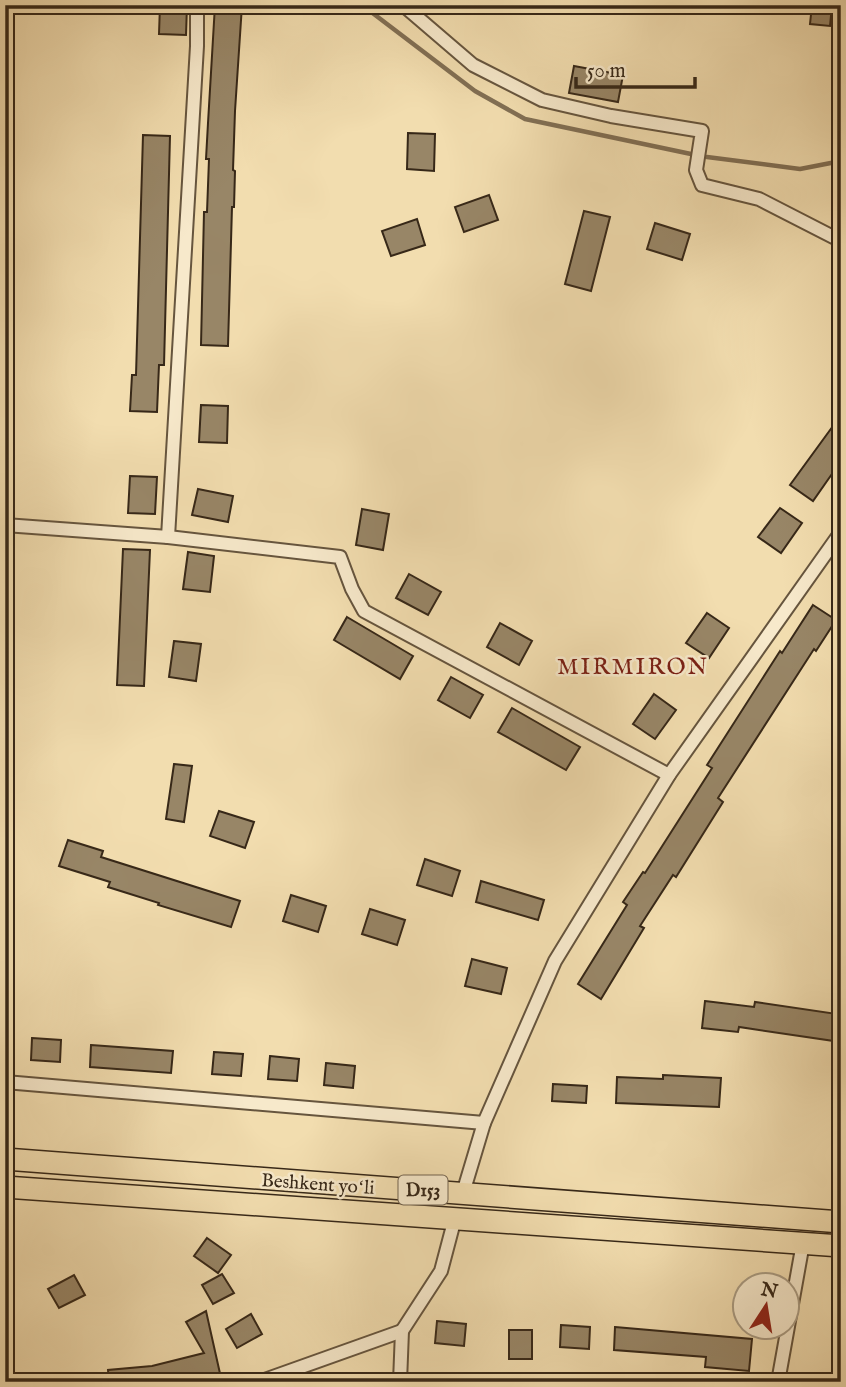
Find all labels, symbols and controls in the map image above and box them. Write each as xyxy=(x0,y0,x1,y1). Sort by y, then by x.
scale bar xyxy=(576,46,696,90)
text: 50 m xyxy=(587,58,626,85)
district label: MIRMIRON xyxy=(557,653,709,682)
street label: Beshkent yoʻli xyxy=(260,1169,375,1201)
road number: D153 xyxy=(398,1176,448,1204)
north arrow xyxy=(730,1272,800,1342)
text: N xyxy=(758,1278,780,1305)

